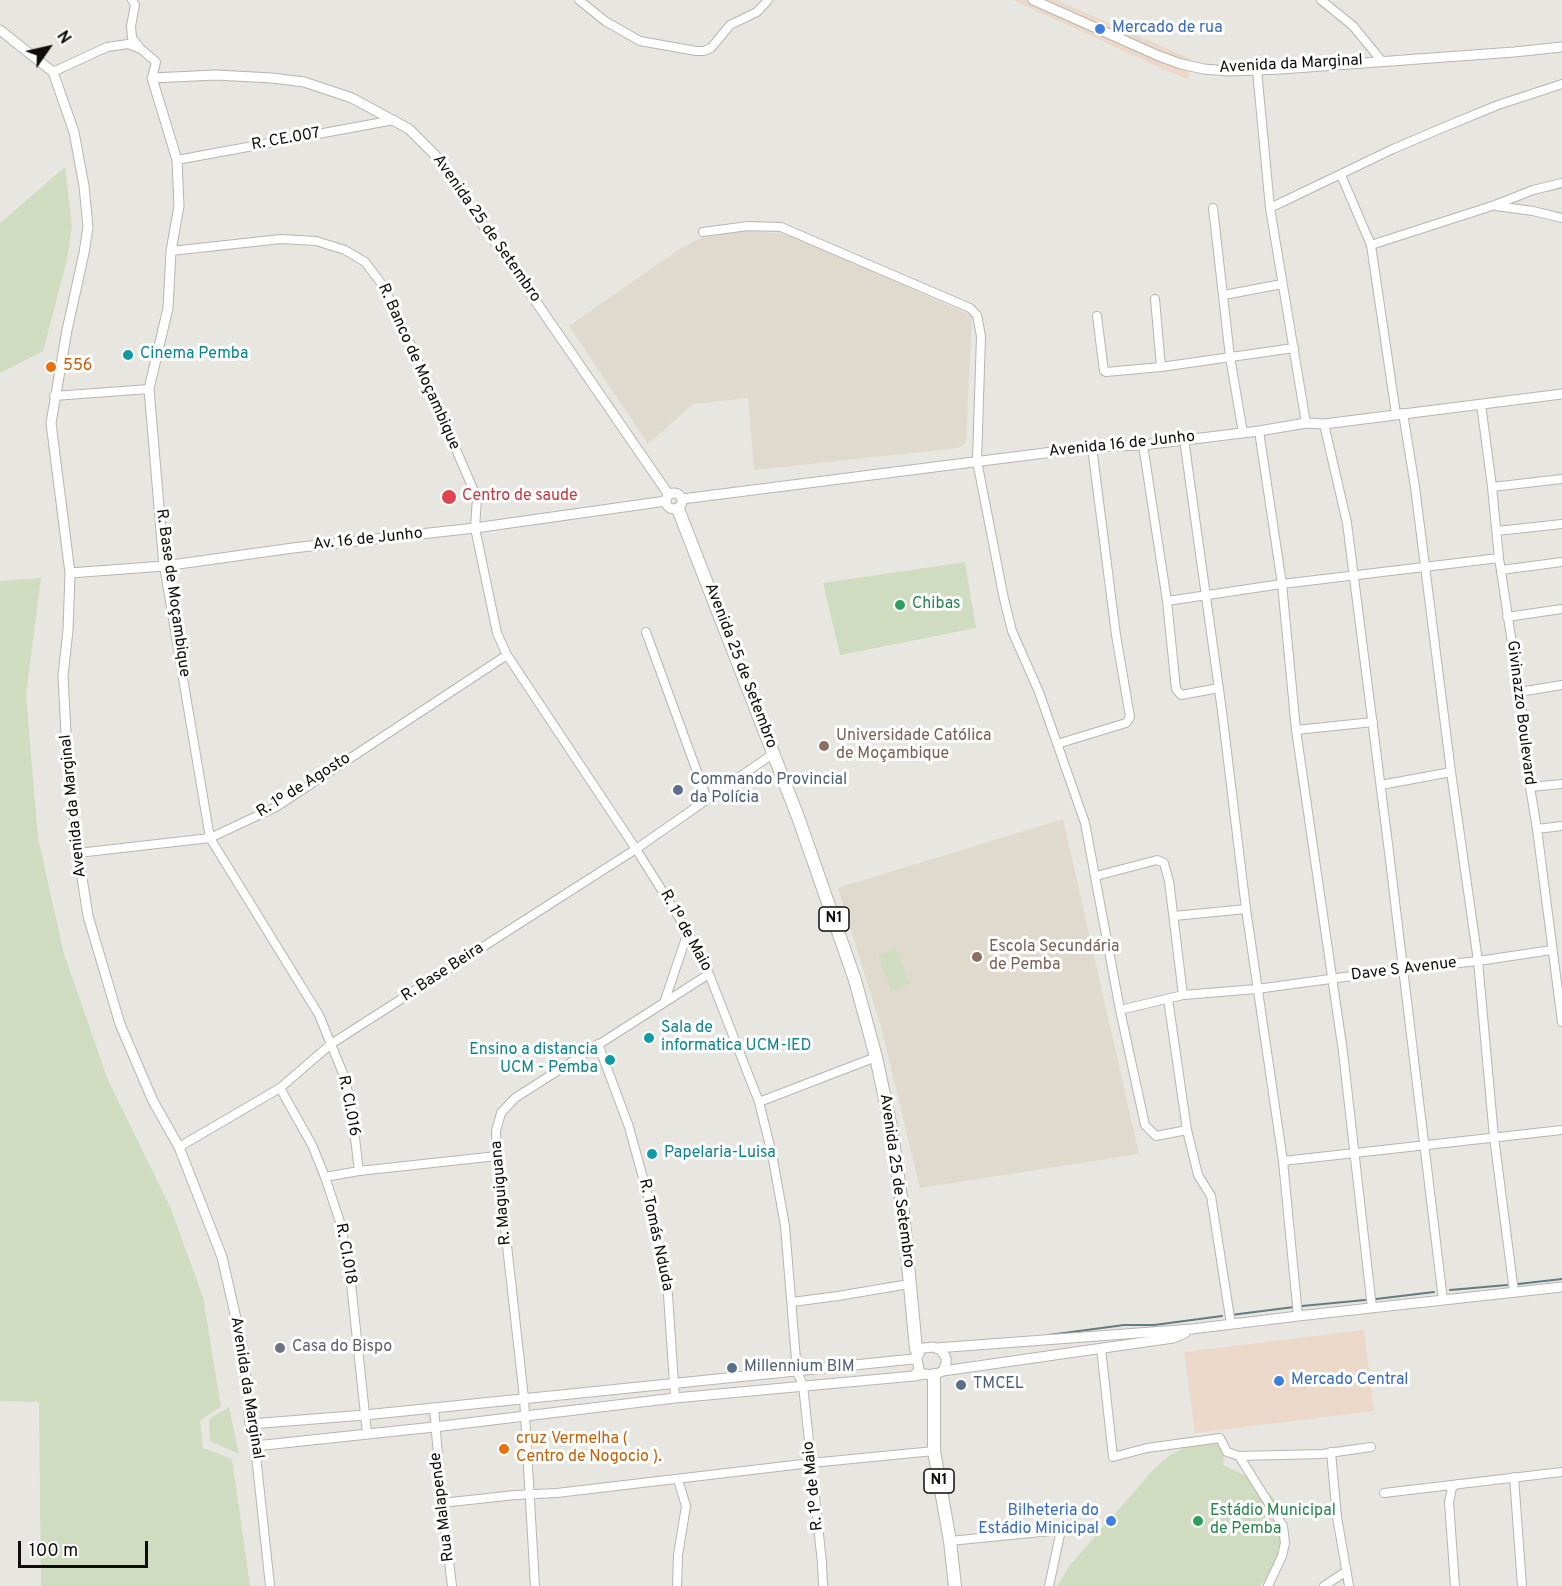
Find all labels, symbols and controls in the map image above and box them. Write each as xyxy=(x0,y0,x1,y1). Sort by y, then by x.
north arrow xyxy=(18,18,78,78)
place label: Mercado de rua xyxy=(1112,19,1223,39)
marker: Mercado de rua xyxy=(1093,22,1107,36)
text: N xyxy=(51,28,74,48)
street label: Avenida da Marginal xyxy=(1219,52,1363,78)
street label: R. CE.007 xyxy=(250,125,322,155)
street label: Avenida 25 de Setembro xyxy=(428,152,544,306)
street label: R. Banco de Moçambique xyxy=(373,281,463,453)
place label: Cinema Pemba xyxy=(140,345,248,365)
marker: Cinema Pemba xyxy=(121,348,135,362)
place label: 556 xyxy=(63,357,92,377)
marker: 556 xyxy=(44,360,58,374)
street label: Avenida 16 de Junho xyxy=(1048,428,1196,462)
place label: Centro de saude xyxy=(462,487,578,507)
marker: Centro de saude xyxy=(440,488,458,506)
street label: R. Base de Moçambique xyxy=(151,508,193,678)
street label: Av. 16 de Junho xyxy=(312,525,424,555)
street label: Avenida 25 de Setembro xyxy=(700,581,780,751)
place label: Chibas xyxy=(912,595,961,615)
marker: Chibas xyxy=(893,598,907,612)
street label: Givinazzo Boulevard xyxy=(1502,639,1538,787)
place label: Universidade Católica de Moçambique xyxy=(836,727,991,765)
street label: Avenida da Marginal xyxy=(57,733,91,879)
marker: Universidade Católica de Moçambique xyxy=(817,739,831,753)
street label: R. 1º de Agosto xyxy=(254,750,354,822)
place label: Commando Provincial da Polícia xyxy=(690,771,847,809)
marker: Commando Provincial da Polícia xyxy=(671,783,685,797)
street label: R. 1º de Maio xyxy=(655,887,715,975)
road number: N1 xyxy=(819,907,849,931)
place label: Escola Secundária de Pemba xyxy=(989,938,1119,976)
street label: R. Base Beira xyxy=(398,939,488,1007)
marker: Escola Secundária de Pemba xyxy=(970,950,984,964)
street label: Dave S Avenue xyxy=(1350,954,1458,986)
place label: Sala de informatica UCM-IED xyxy=(661,1019,811,1057)
marker: Sala de informatica UCM-IED xyxy=(642,1031,656,1045)
place label: Ensino a distancia UCM - Pemba xyxy=(469,1041,598,1079)
marker: Ensino a distancia UCM - Pemba xyxy=(603,1053,617,1067)
street label: R. CI.016 xyxy=(333,1074,363,1138)
street label: Avenida 25 de Setembro xyxy=(874,1093,918,1269)
street label: R. Maguiguana xyxy=(488,1140,516,1246)
place label: Papelaria-Luisa xyxy=(664,1144,776,1164)
marker: Papelaria-Luisa xyxy=(645,1147,659,1161)
street label: R. Tomás Nduda xyxy=(634,1177,676,1293)
street label: R. CI.018 xyxy=(330,1222,360,1286)
street label: Avenida da Marginal xyxy=(225,1315,267,1461)
place label: Casa do Bispo xyxy=(292,1338,392,1358)
marker: Casa do Bispo xyxy=(273,1341,287,1355)
place label: Millennium BIM xyxy=(744,1358,855,1378)
marker: Millennium BIM xyxy=(725,1361,739,1375)
place label: Mercado Central xyxy=(1291,1371,1409,1391)
marker: Mercado Central xyxy=(1272,1374,1286,1388)
place label: TMCEL xyxy=(973,1375,1024,1395)
marker: TMCEL xyxy=(954,1378,968,1392)
place label: cruz Vermelha ( Centro de Nogocio ). xyxy=(516,1430,662,1468)
street label: R. 1º de Maio xyxy=(800,1440,828,1532)
marker: cruz Vermelha ( Centro de Nogocio ). xyxy=(497,1442,511,1456)
street label: Rua Malapende xyxy=(427,1451,459,1563)
road number: N1 xyxy=(924,1469,954,1493)
place label: Bilheteria do Estádio Minicipal xyxy=(978,1502,1099,1540)
place label: Estádio Municipal de Pemba xyxy=(1210,1502,1336,1540)
marker: Bilheteria do Estádio Minicipal xyxy=(1104,1514,1118,1528)
marker: Estádio Municipal de Pemba xyxy=(1191,1514,1205,1528)
scale bar xyxy=(21,1529,152,1567)
text: 100 m xyxy=(29,1540,78,1563)

